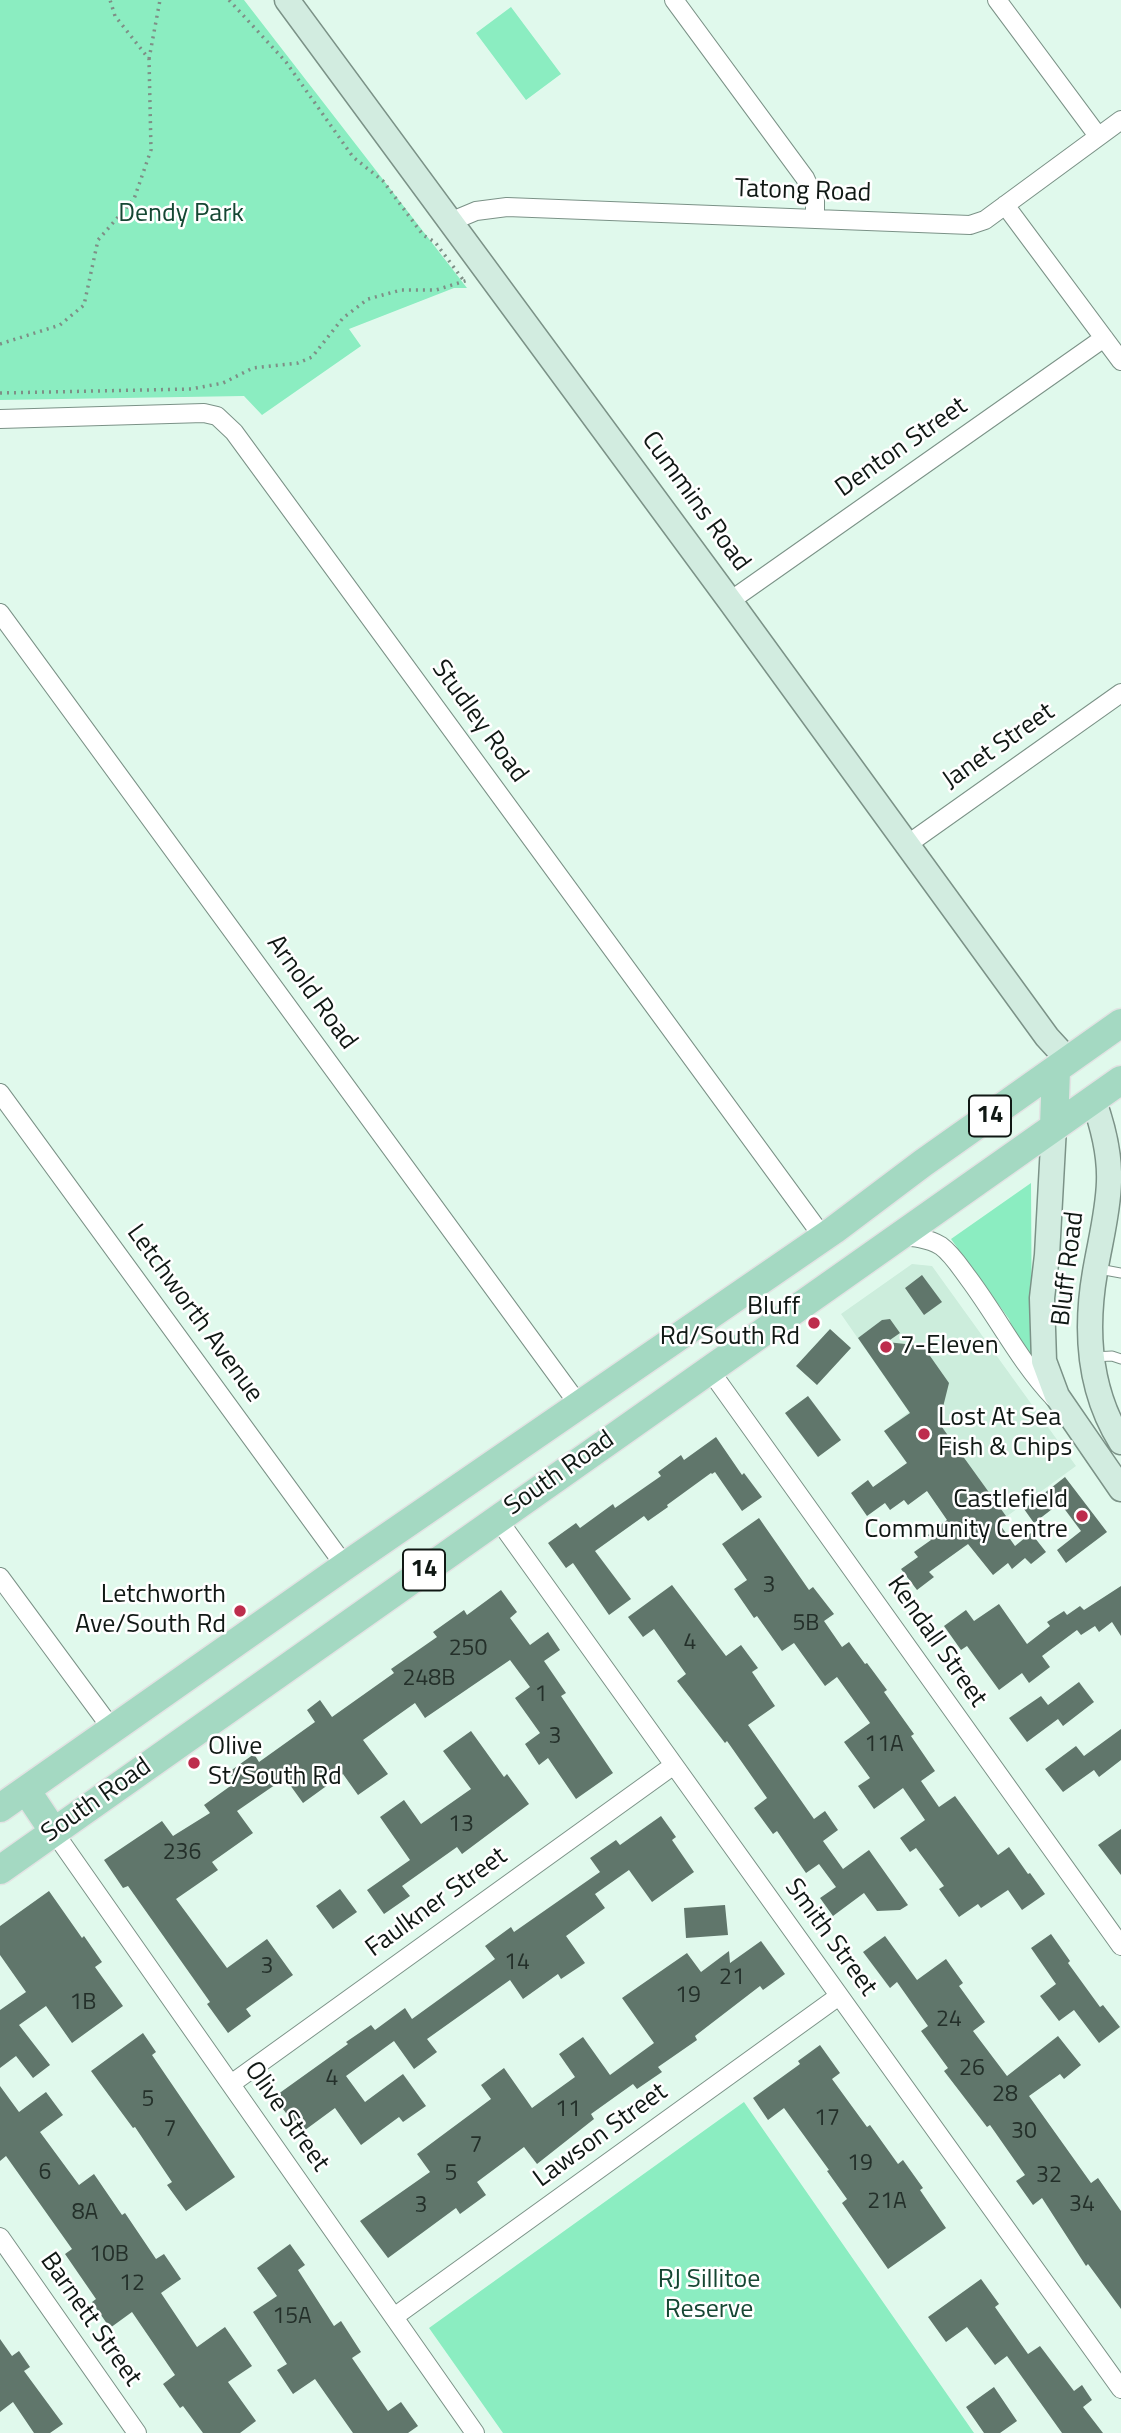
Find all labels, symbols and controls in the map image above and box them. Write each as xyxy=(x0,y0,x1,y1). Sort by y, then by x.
street label: Tatong Road xyxy=(734,174,872,210)
park label: Dendy Park xyxy=(118,199,244,231)
street label: Denton Street xyxy=(830,391,974,505)
street label: Cummins Road xyxy=(634,426,756,578)
street label: Studley Road xyxy=(424,655,534,789)
street label: Janet Street xyxy=(937,697,1061,797)
street label: Arnold Road xyxy=(259,930,363,1056)
road number: 14 xyxy=(969,1096,1011,1136)
street label: Bluff Road xyxy=(1047,1210,1091,1328)
street label: Letchworth Avenue xyxy=(119,1219,269,1409)
place label: Bluff Rd/South Rd xyxy=(660,1292,800,1354)
marker: Bluff Rd/South Rd xyxy=(806,1315,822,1331)
place label: 7-Eleven xyxy=(900,1331,999,1363)
marker: 7-Eleven xyxy=(878,1339,894,1355)
place label: Lost At Sea Fish & Chips xyxy=(938,1403,1072,1464)
street label: South Road xyxy=(499,1425,621,1523)
marker: Lost At Sea Fish & Chips xyxy=(916,1426,932,1442)
place label: Castlefield Community Centre xyxy=(864,1485,1068,1546)
marker: Castlefield Community Centre xyxy=(1074,1508,1090,1524)
road number: 14 xyxy=(403,1550,445,1590)
street label: Kendall Street xyxy=(879,1570,993,1714)
house number: 3 xyxy=(763,1572,775,1600)
place label: Letchworth Ave/South Rd xyxy=(75,1580,226,1642)
marker: Letchworth Ave/South Rd xyxy=(232,1603,248,1619)
house number: 5B xyxy=(792,1610,820,1638)
house number: 4 xyxy=(684,1629,696,1657)
house number: 250 xyxy=(449,1635,487,1663)
house number: 248B xyxy=(403,1665,455,1693)
house number: 1 xyxy=(535,1681,547,1709)
house number: 3 xyxy=(549,1723,561,1751)
house number: 11A xyxy=(864,1731,904,1759)
place label: Olive St/South Rd xyxy=(208,1732,342,1794)
street label: South Road xyxy=(36,1752,158,1850)
marker: Olive St/South Rd xyxy=(186,1755,202,1771)
house number: 13 xyxy=(448,1811,474,1839)
house number: 236 xyxy=(163,1839,201,1867)
street label: Faulkner Street xyxy=(360,1841,514,1965)
street label: Smith Street xyxy=(777,1873,883,2003)
house number: 14 xyxy=(504,1949,530,1977)
house number: 3 xyxy=(261,1953,273,1981)
house number: 21 xyxy=(719,1964,745,1992)
house number: 19 xyxy=(675,1982,701,2010)
house number: 1B xyxy=(69,1989,97,2017)
house number: 24 xyxy=(936,2006,962,2034)
house number: 26 xyxy=(959,2055,985,2083)
street label: Olive Street xyxy=(237,2056,335,2178)
house number: 4 xyxy=(326,2065,338,2093)
street label: Lawson Street xyxy=(528,2077,674,2195)
house number: 28 xyxy=(992,2081,1018,2109)
house number: 5 xyxy=(142,2086,154,2114)
house number: 11 xyxy=(555,2096,581,2124)
house number: 17 xyxy=(814,2105,840,2133)
house number: 7 xyxy=(164,2116,176,2144)
house number: 30 xyxy=(1011,2118,1037,2146)
house number: 7 xyxy=(470,2132,482,2160)
house number: 19 xyxy=(847,2150,873,2178)
house number: 6 xyxy=(39,2159,51,2187)
house number: 5 xyxy=(445,2160,457,2188)
house number: 32 xyxy=(1036,2162,1062,2190)
house number: 21A xyxy=(867,2188,907,2216)
house number: 34 xyxy=(1069,2191,1095,2219)
house number: 3 xyxy=(415,2192,427,2220)
house number: 8A xyxy=(72,2199,98,2227)
house number: 10B xyxy=(89,2241,129,2269)
street label: Barnett Street xyxy=(32,2247,148,2393)
park label: RJ Sillitoe Reserve xyxy=(658,2265,760,2326)
house number: 12 xyxy=(119,2270,145,2298)
house number: 15A xyxy=(272,2303,312,2331)

